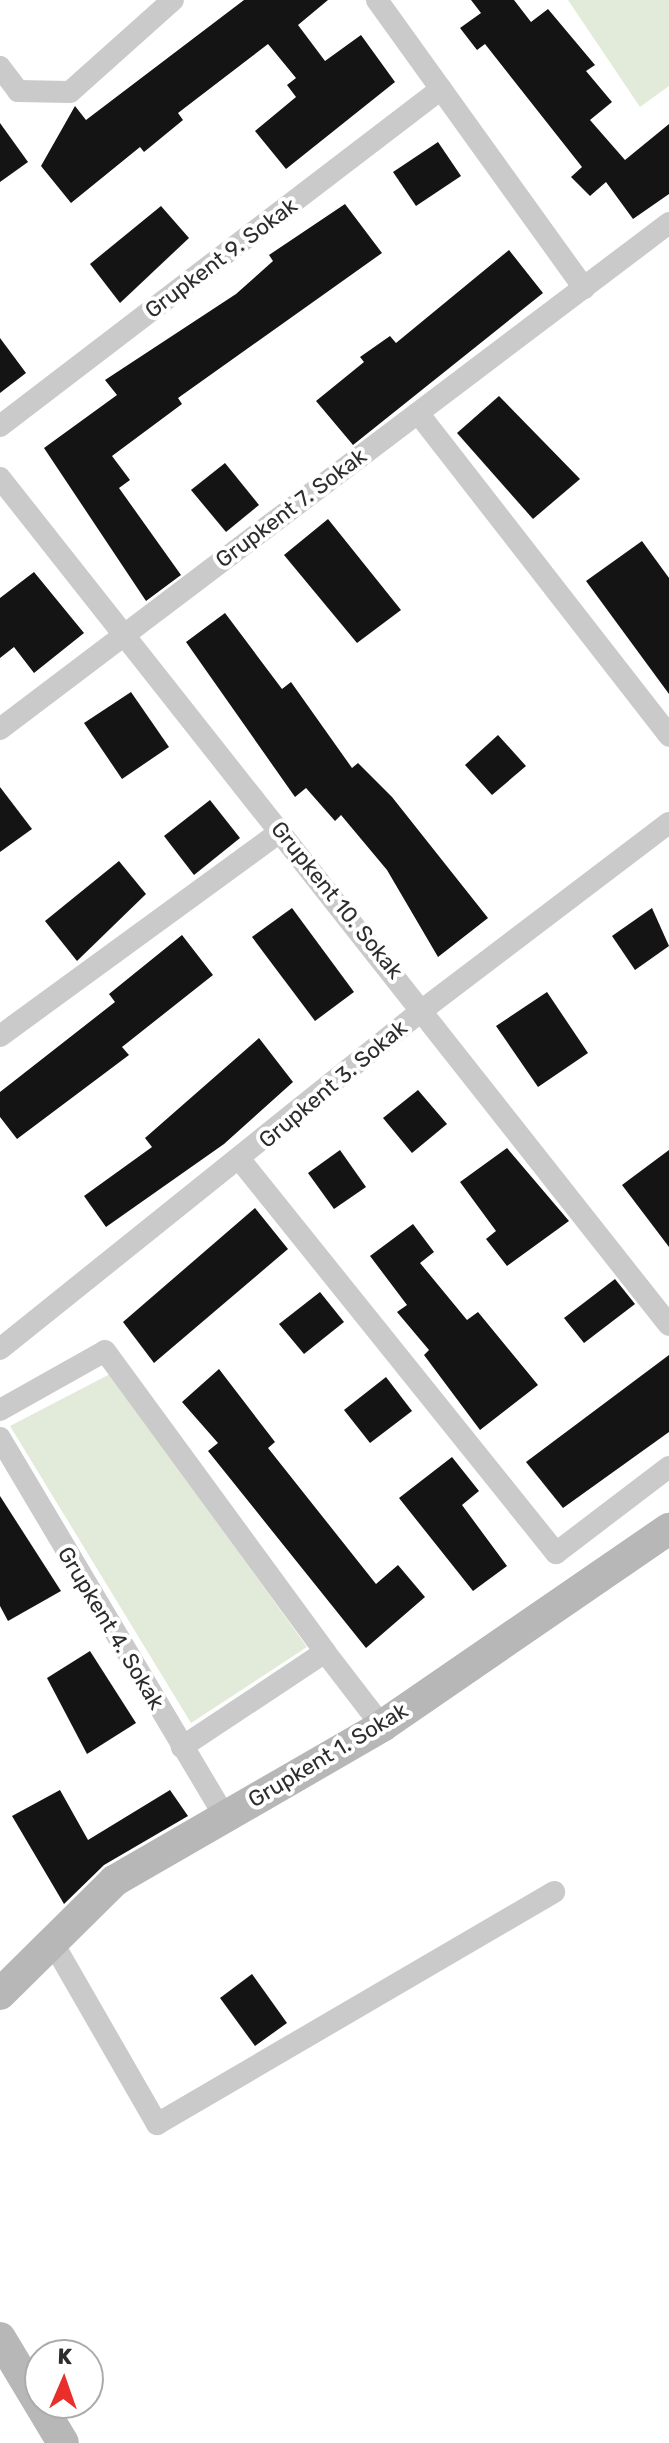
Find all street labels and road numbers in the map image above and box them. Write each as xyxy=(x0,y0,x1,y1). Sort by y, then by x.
street label: Grupkent 9. Sokak xyxy=(140,192,302,324)
street label: Grupkent 7. Sokak xyxy=(210,443,372,573)
street label: Grupkent 10. Sokak xyxy=(265,816,409,984)
street label: Grupkent 3. Sokak xyxy=(254,1014,412,1154)
street label: Grupkent 4. Sokak xyxy=(52,1542,170,1714)
street label: Grupkent 1. Sokak xyxy=(244,1697,412,1813)

